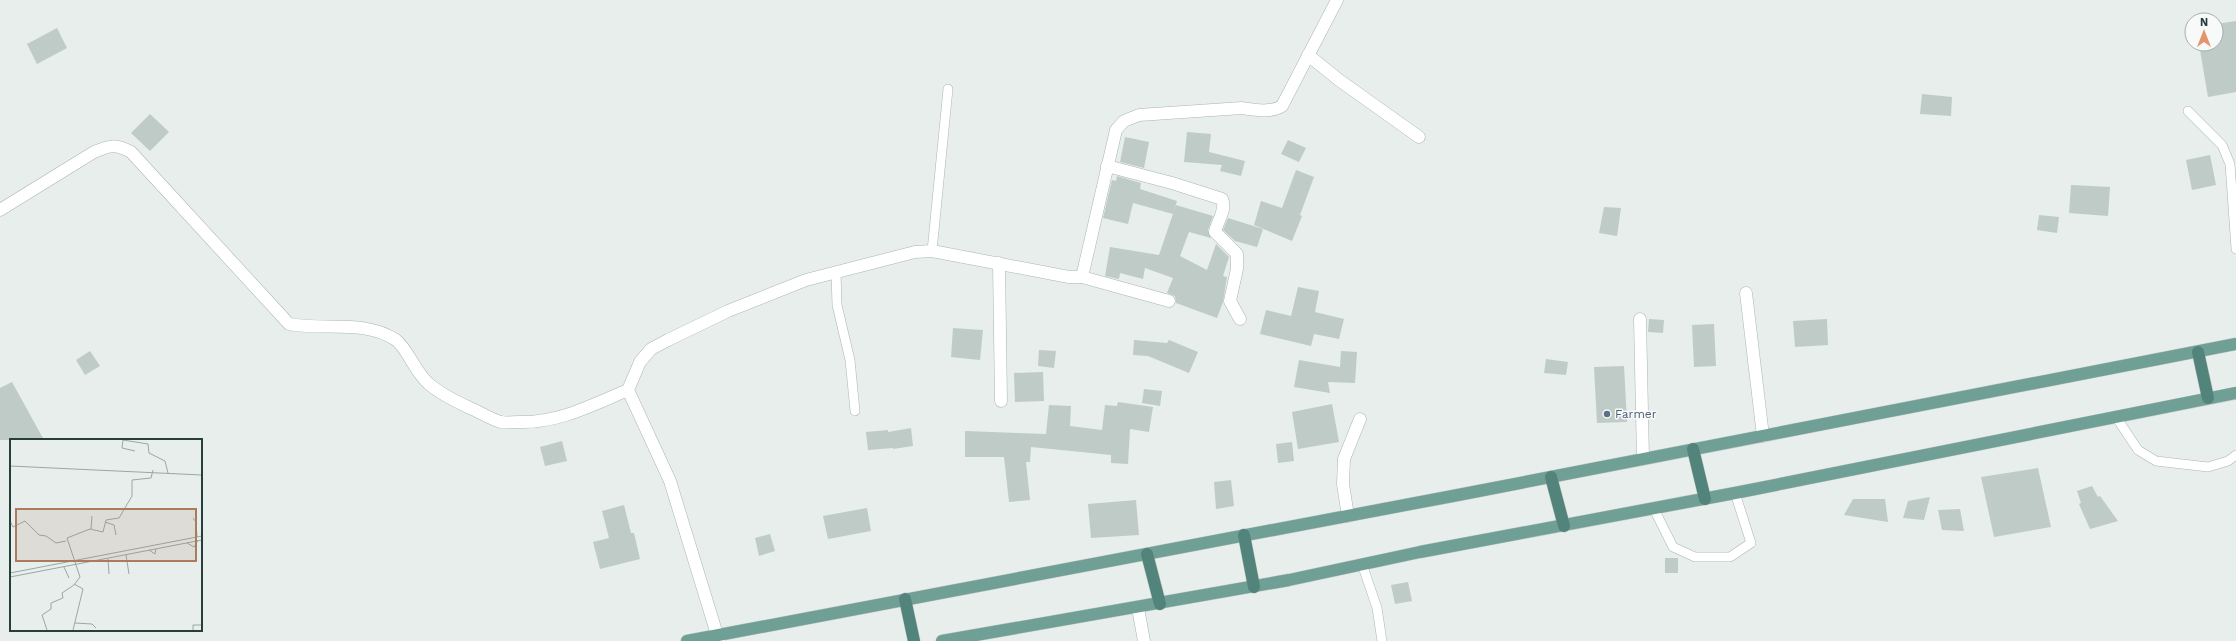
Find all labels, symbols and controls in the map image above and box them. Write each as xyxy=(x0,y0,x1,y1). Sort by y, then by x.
north arrow xyxy=(2184,12,2224,52)
text: N xyxy=(2200,16,2208,29)
place label: Farmer xyxy=(1615,407,1657,421)
marker: Farmer xyxy=(1602,409,1612,419)
inset map xyxy=(10,439,202,631)

